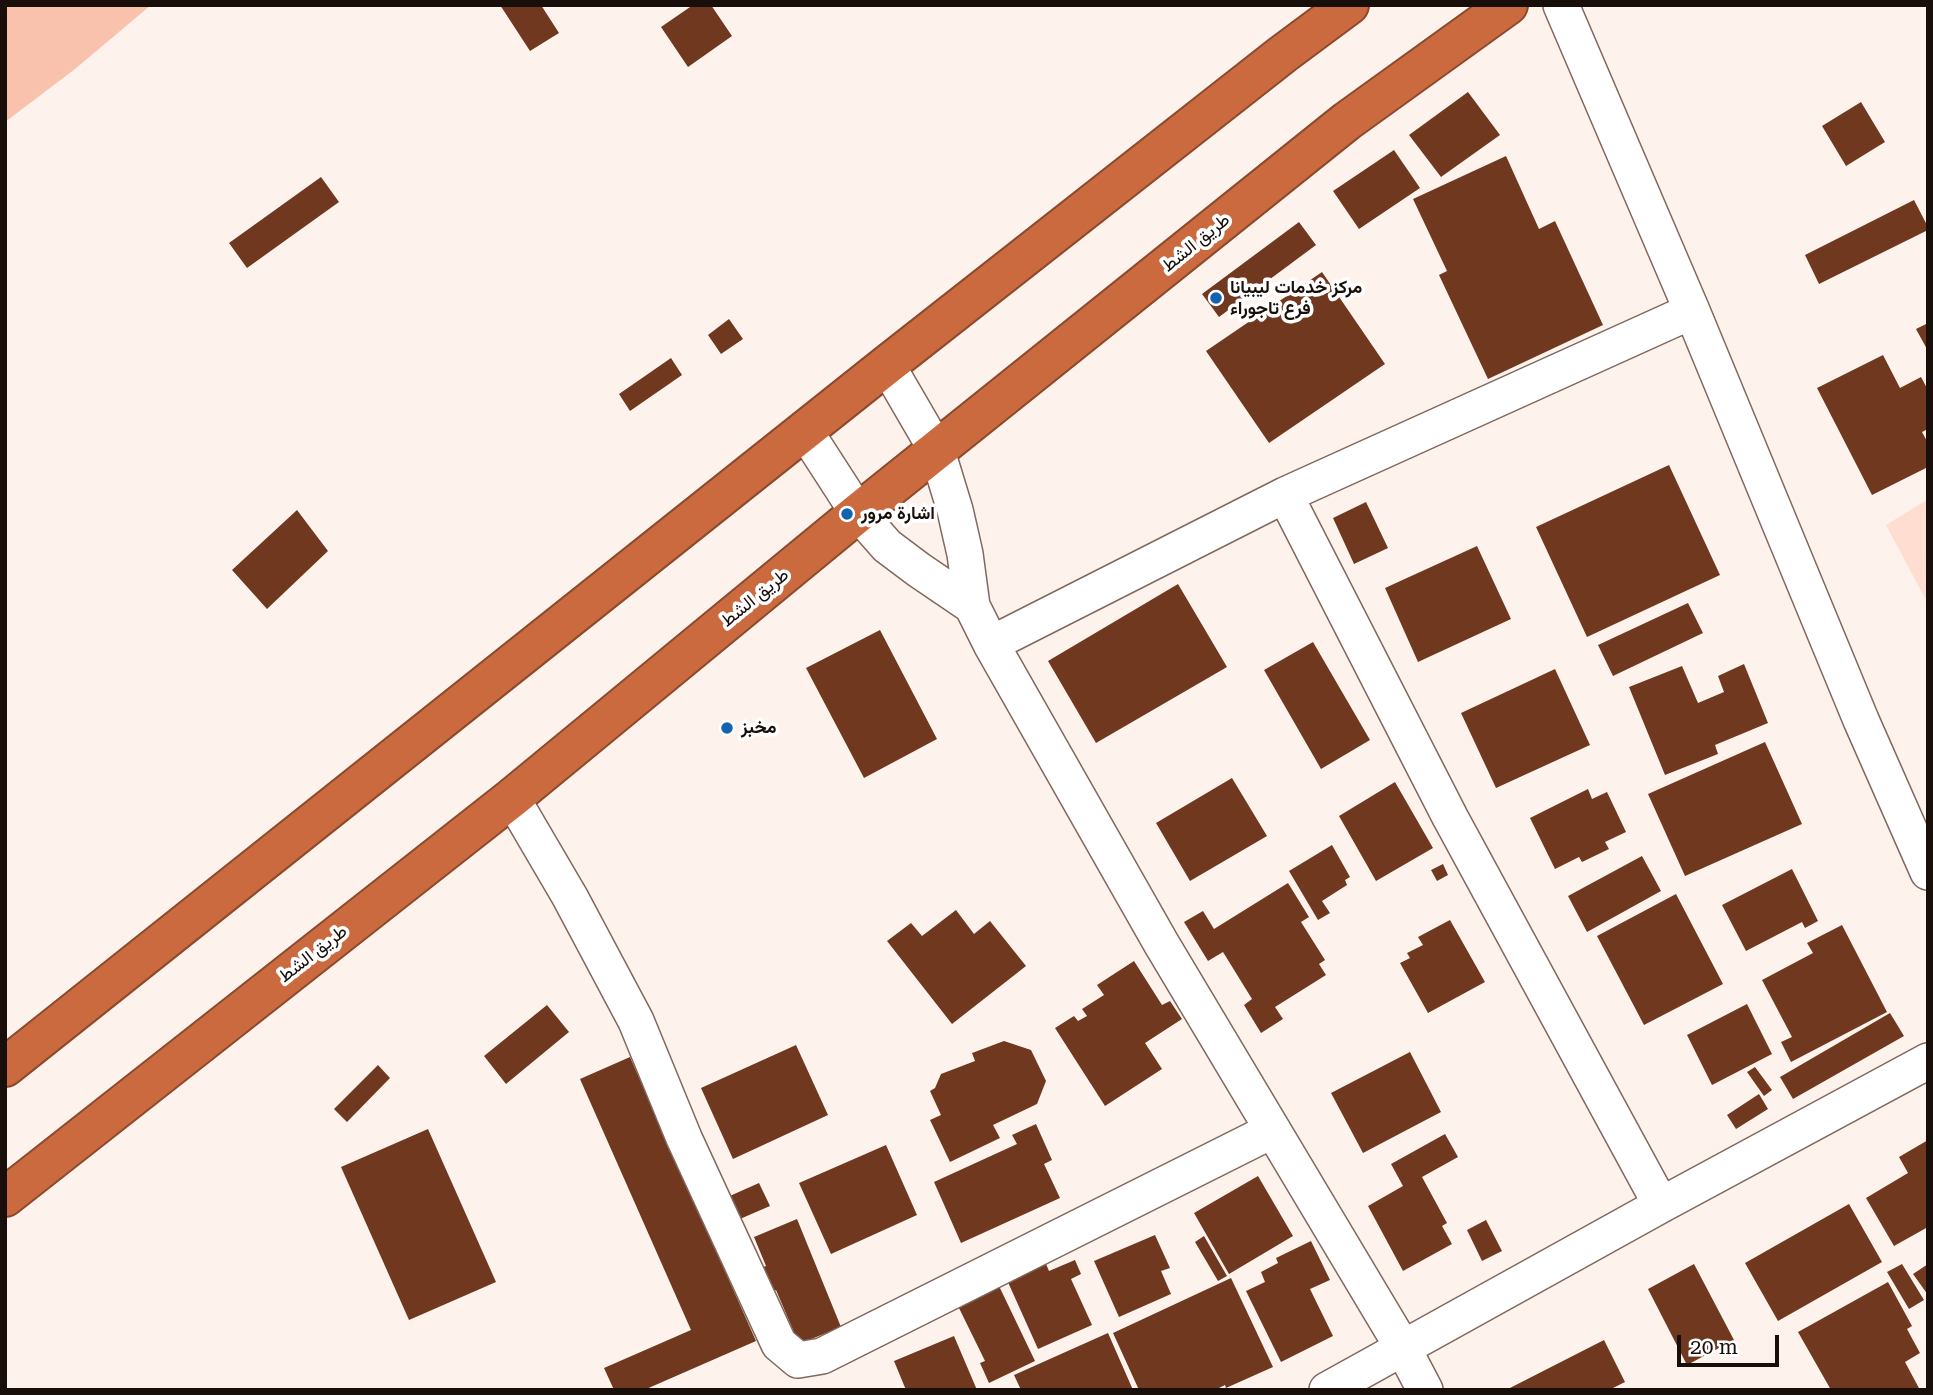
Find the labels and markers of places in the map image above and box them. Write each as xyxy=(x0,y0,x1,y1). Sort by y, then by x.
place label: مركز خدمات ليبيانا فرع تاجوراء xyxy=(1230,277,1362,320)
marker: مركز خدمات ليبيانا فرع تاجوراء xyxy=(1208,290,1224,306)
place label: اشارة مرور xyxy=(861,503,935,525)
marker: اشارة مرور xyxy=(839,506,855,522)
place label: مخبز xyxy=(741,717,776,739)
marker: مخبز xyxy=(719,720,735,736)

